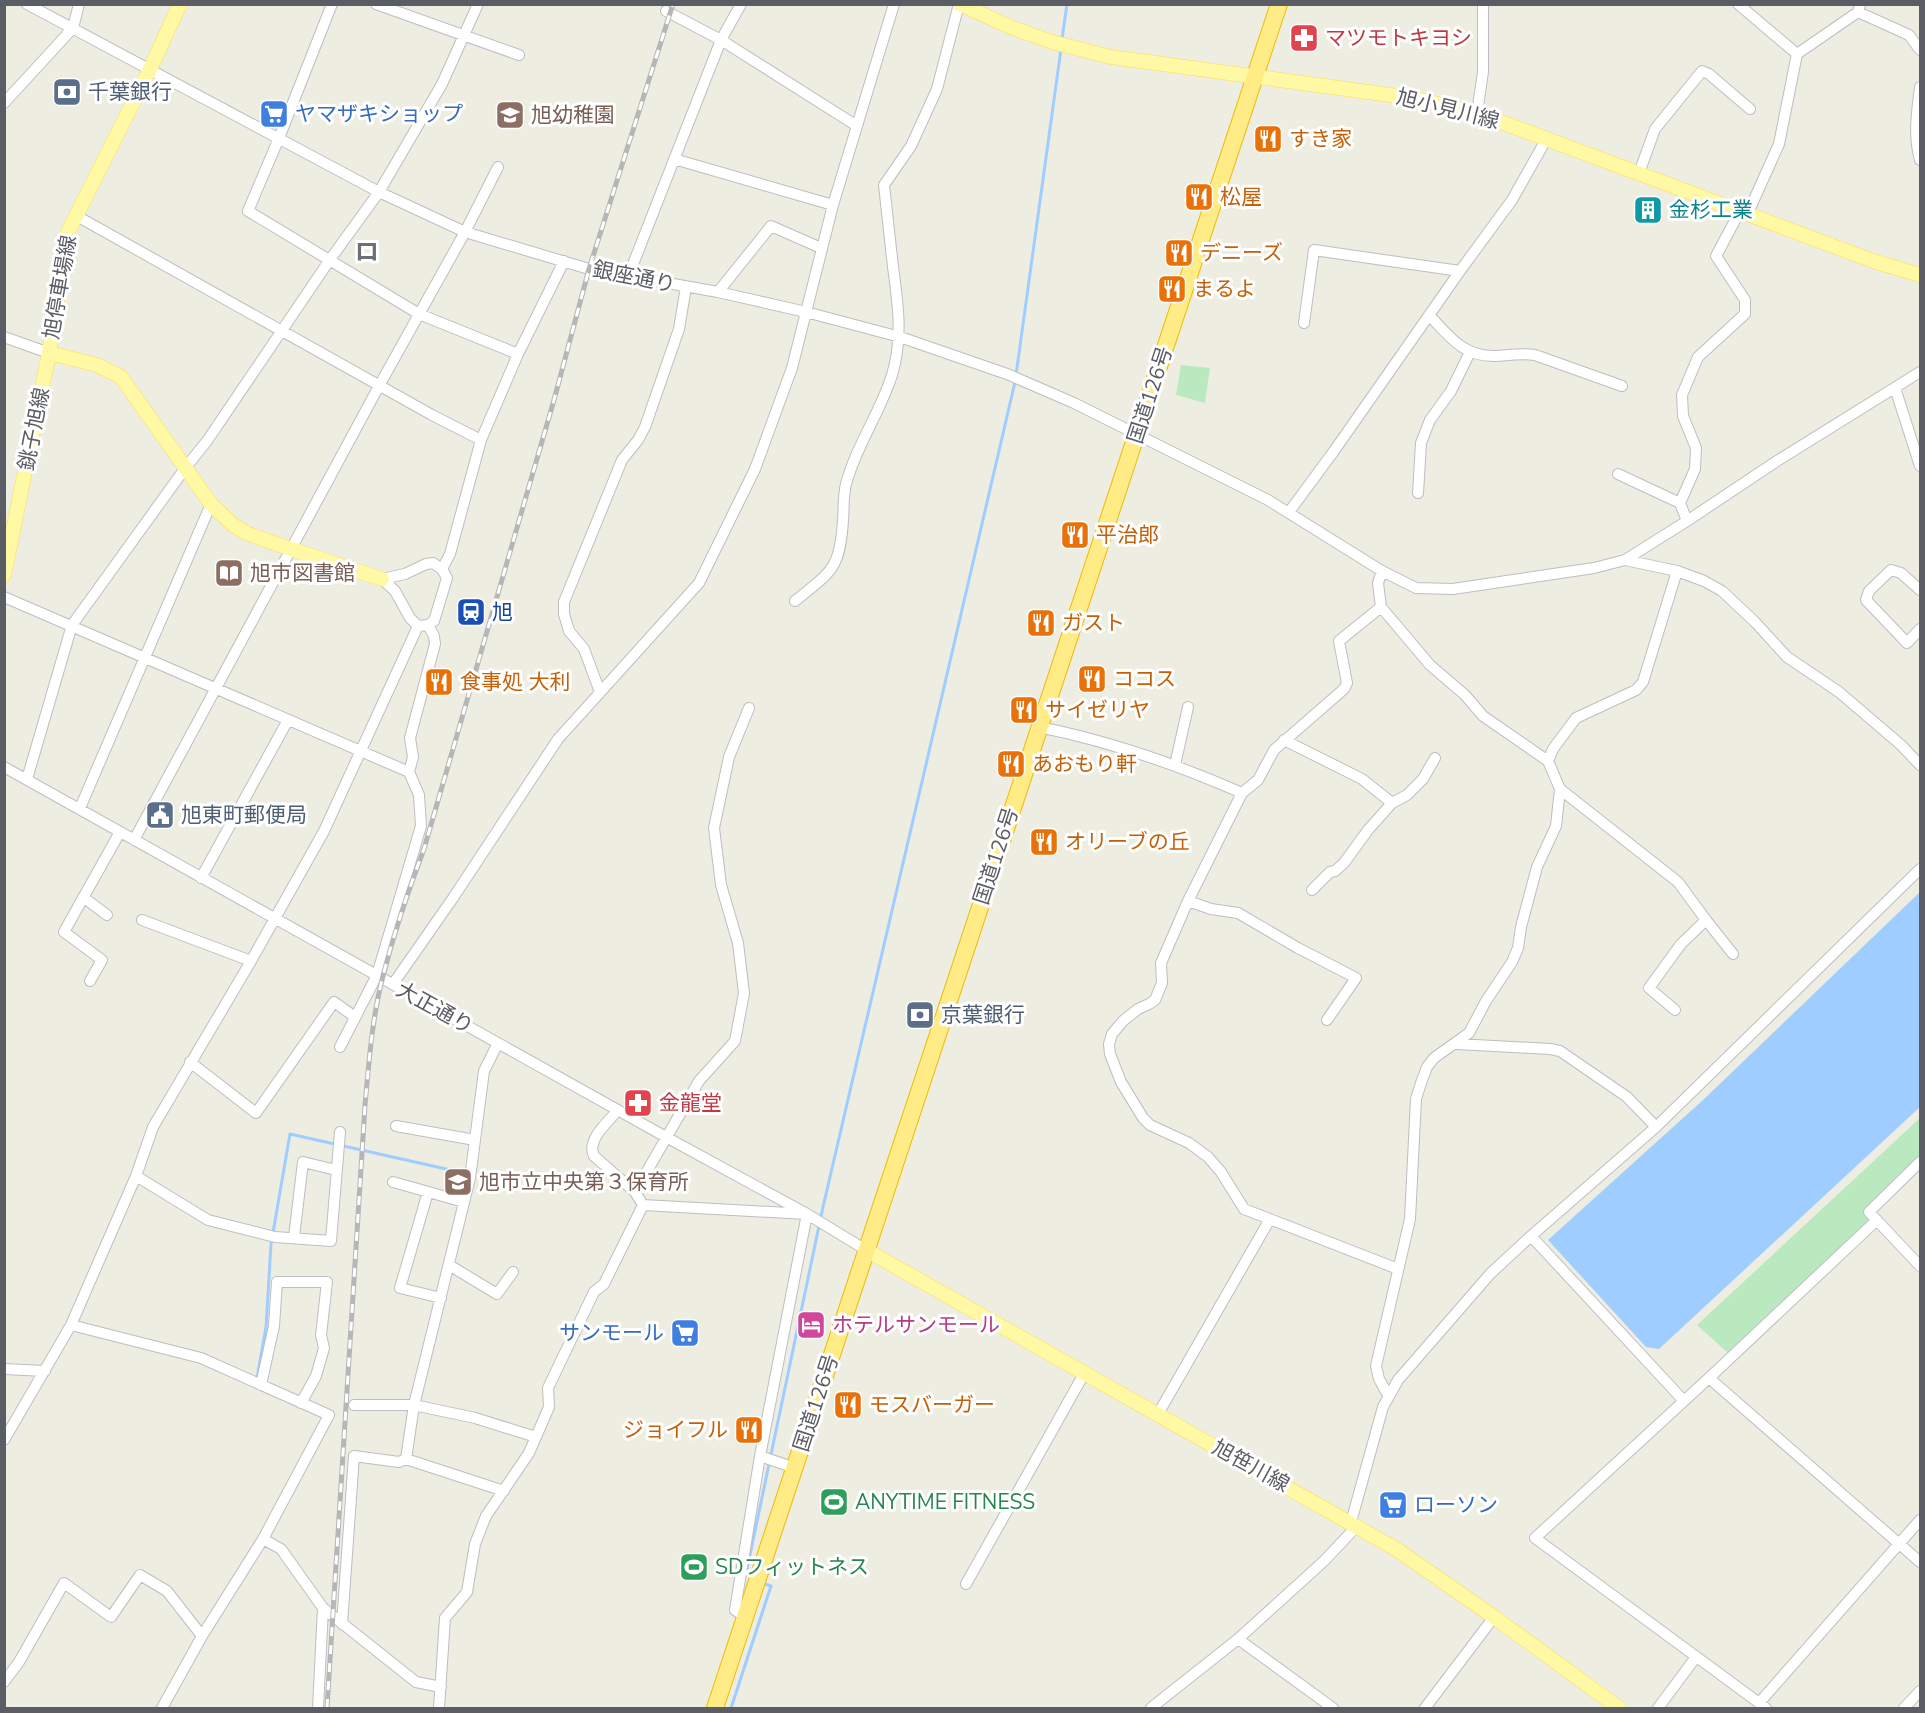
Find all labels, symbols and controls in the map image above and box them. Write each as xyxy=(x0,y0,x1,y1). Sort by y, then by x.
pharmacy icon: マツモトキヨシ xyxy=(1288,22,1320,54)
place label: マツモトキヨシ xyxy=(1325,24,1472,52)
bank icon: 千葉銀行 xyxy=(51,76,83,108)
place label: 千葉銀行 xyxy=(88,78,172,106)
street label: 旭小見川線 xyxy=(1394,83,1502,135)
supermarket icon: ヤマザキショップ xyxy=(258,98,290,130)
school or university icon: 旭幼稚園 xyxy=(494,99,526,131)
place label: ヤマザキショップ xyxy=(295,100,463,128)
place label: 旭幼稚園 xyxy=(531,101,615,129)
restaurant icon: すき家 xyxy=(1252,123,1284,155)
place label: すき家 xyxy=(1289,125,1352,153)
restaurant icon: 松屋 xyxy=(1183,181,1215,213)
place label: 松屋 xyxy=(1220,183,1262,211)
building icon: 金杉工業 xyxy=(1632,194,1664,226)
place label: 金杉工業 xyxy=(1669,196,1753,224)
street label: 旭停車場線 xyxy=(37,233,83,341)
district label: ロ xyxy=(355,236,379,268)
restaurant icon: デニーズ xyxy=(1163,237,1195,269)
place label: デニーズ xyxy=(1200,239,1283,267)
street label: 銀座通り xyxy=(590,255,678,299)
restaurant icon: まるよ xyxy=(1156,273,1188,305)
place label: まるよ xyxy=(1193,275,1256,303)
street label: 国道126号 xyxy=(1121,343,1179,447)
street label: 銚子旭線 xyxy=(12,385,56,473)
restaurant icon: 平治郎 xyxy=(1059,519,1091,551)
place label: 平治郎 xyxy=(1096,521,1159,549)
library icon: 旭市図書館 xyxy=(213,557,245,589)
place label: 旭市図書館 xyxy=(250,559,355,587)
station icon: 旭 xyxy=(455,596,487,628)
place label: 旭 xyxy=(492,598,513,626)
restaurant icon: ガスト xyxy=(1025,607,1057,639)
place label: ガスト xyxy=(1062,609,1125,637)
restaurant icon: ココス xyxy=(1076,663,1108,695)
place label: ココス xyxy=(1113,665,1176,693)
restaurant icon: 食事処 大利 xyxy=(423,666,455,698)
place label: 食事処 大利 xyxy=(460,668,570,696)
restaurant icon: サイゼリヤ xyxy=(1008,694,1040,726)
place label: サイゼリヤ xyxy=(1045,696,1150,724)
restaurant icon: あおもり軒 xyxy=(995,748,1027,780)
place label: あおもり軒 xyxy=(1032,750,1137,778)
public building icon: 旭東町郵便局 xyxy=(144,799,176,831)
place label: 旭東町郵便局 xyxy=(181,801,307,829)
street label: 国道126号 xyxy=(967,804,1025,908)
restaurant icon: オリーブの丘 xyxy=(1028,826,1060,858)
place label: オリーブの丘 xyxy=(1065,828,1190,856)
street label: 大正通り xyxy=(391,975,479,1041)
bank icon: 京葉銀行 xyxy=(904,999,936,1031)
place label: 京葉銀行 xyxy=(941,1001,1025,1029)
pharmacy icon: 金龍堂 xyxy=(622,1087,654,1119)
place label: 金龍堂 xyxy=(659,1089,722,1117)
school or university icon: 旭市立中央第３保育所 xyxy=(442,1166,474,1198)
place label: 旭市立中央第３保育所 xyxy=(479,1168,689,1196)
hotel icon: ホテルサンモール xyxy=(795,1309,827,1341)
place label: ホテルサンモール xyxy=(832,1311,1000,1339)
supermarket icon: サンモール xyxy=(669,1317,701,1349)
place label: サンモール xyxy=(559,1319,664,1347)
street label: 国道126号 xyxy=(787,1351,845,1455)
restaurant icon: モスバーガー xyxy=(832,1389,864,1421)
place label: モスバーガー xyxy=(869,1391,995,1419)
restaurant icon: ジョイフル xyxy=(733,1414,765,1446)
place label: ジョイフル xyxy=(623,1416,728,1444)
street label: 旭笹川線 xyxy=(1207,1433,1295,1499)
sports icon: ANYTIME FITNESS xyxy=(818,1486,850,1518)
place label: ANYTIME FITNESS xyxy=(855,1488,1035,1516)
supermarket icon: ローソン xyxy=(1377,1489,1409,1521)
place label: ローソン xyxy=(1414,1491,1498,1519)
sports icon: SDフィットネス xyxy=(678,1551,710,1583)
place label: SDフィットネス xyxy=(715,1553,869,1581)

